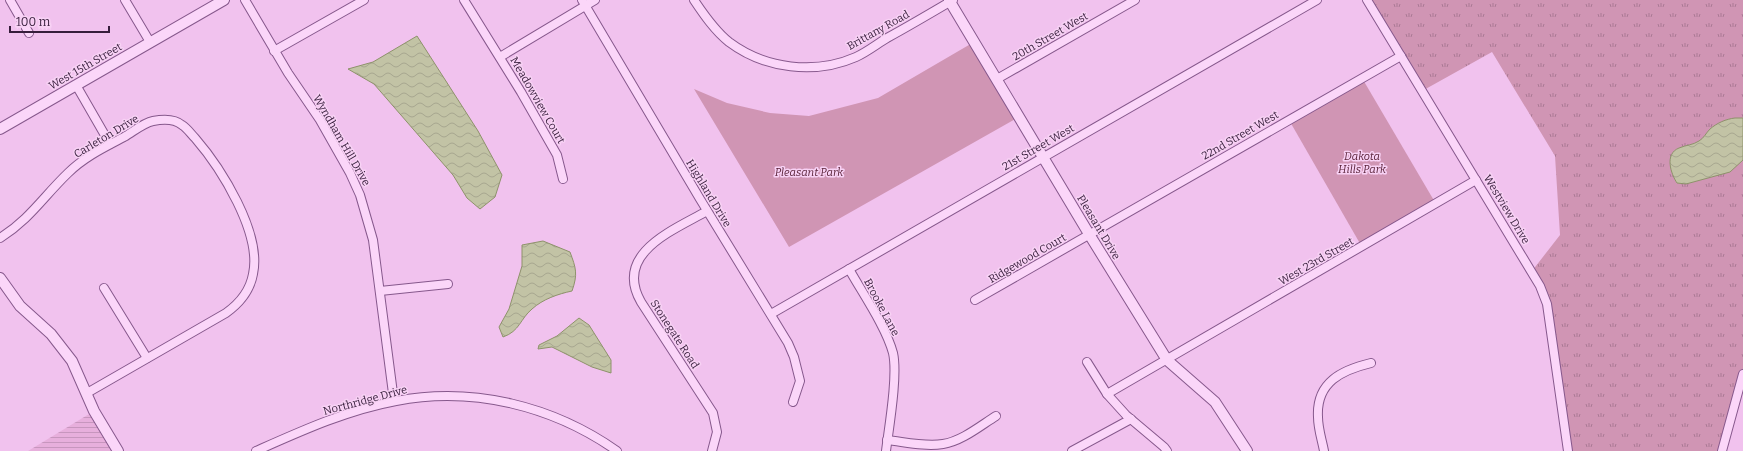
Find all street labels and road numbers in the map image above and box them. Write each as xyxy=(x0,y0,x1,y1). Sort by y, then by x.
street label: Brittany Road xyxy=(845,8,912,53)
street label: 20th Street West xyxy=(1010,10,1090,63)
street label: West 15th Street xyxy=(46,40,124,93)
street label: Meadowview Court xyxy=(507,55,568,146)
street label: Wyndham Hill Drive xyxy=(310,92,373,188)
street label: 22nd Street West xyxy=(1199,108,1281,163)
street label: Carleton Drive xyxy=(72,112,141,161)
street label: 21st Street West xyxy=(1000,122,1077,173)
street label: Highland Drive xyxy=(683,157,734,229)
street label: Westview Drive xyxy=(1481,172,1532,246)
street label: Pleasant Drive xyxy=(1074,193,1123,262)
street label: Ridgewood Court xyxy=(986,231,1068,286)
street label: West 23rd Street xyxy=(1276,235,1356,288)
street label: Brooke Lane xyxy=(861,276,902,338)
street label: Stonegate Road xyxy=(647,297,702,372)
street label: Northridge Drive xyxy=(322,383,408,418)

